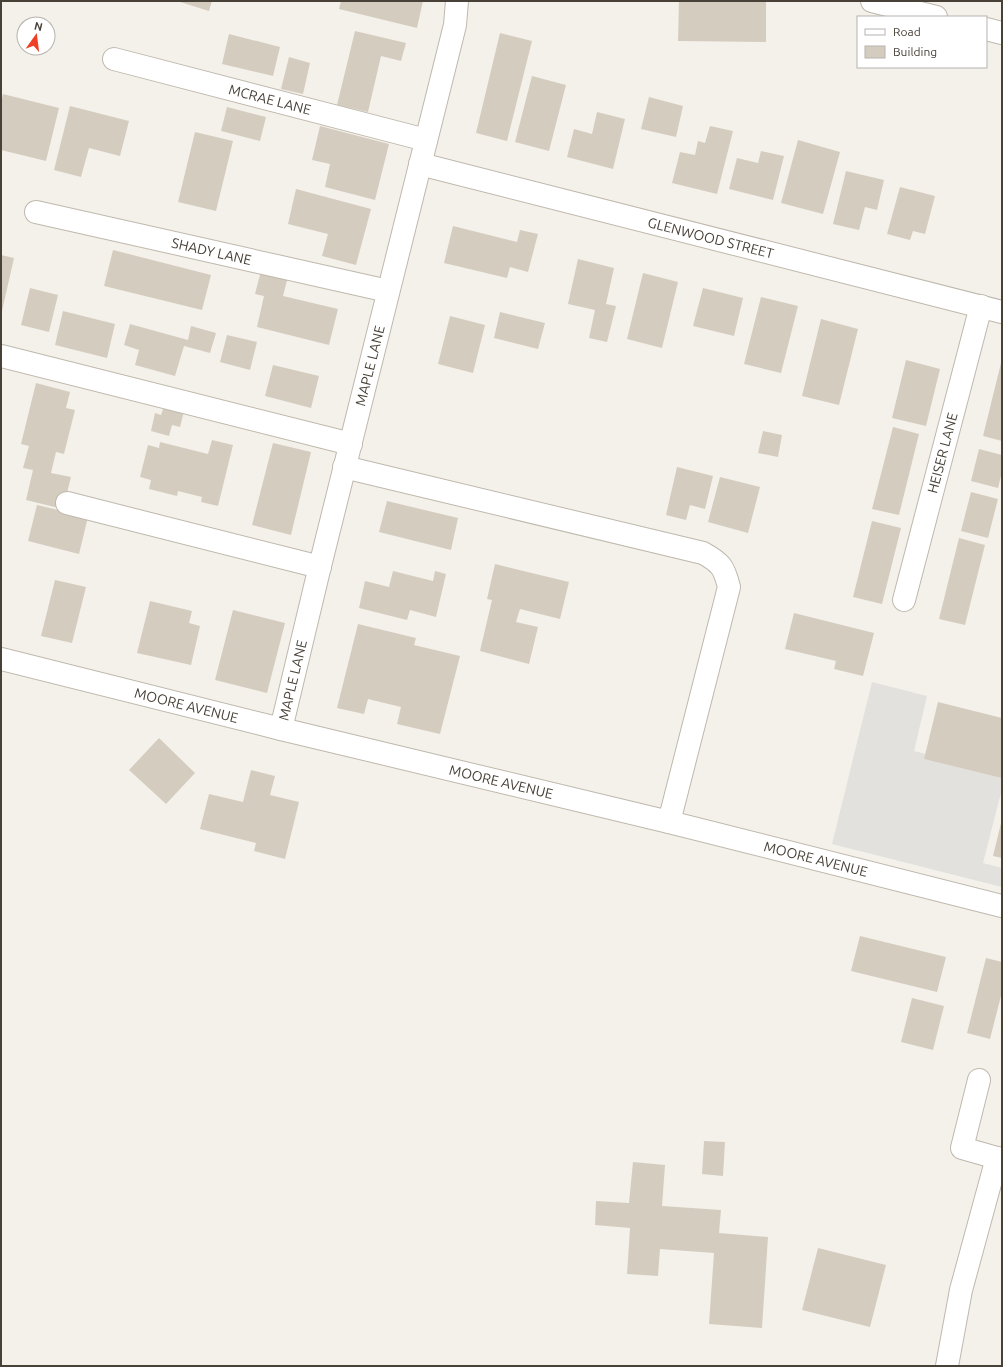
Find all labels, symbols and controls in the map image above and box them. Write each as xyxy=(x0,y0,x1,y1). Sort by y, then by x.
north arrow xyxy=(16,16,56,56)
legend xyxy=(857,16,987,68)
text: N xyxy=(33,19,44,33)
text: Road xyxy=(893,25,921,38)
text: Building xyxy=(893,45,937,58)
street label: MCRAE LANE xyxy=(227,81,313,118)
street label: GLENWOOD STREET xyxy=(646,214,776,262)
street label: SHADY LANE xyxy=(170,235,253,268)
street label: MAPLE LANE xyxy=(352,324,388,408)
street label: HEISER LANE xyxy=(924,411,961,495)
street label: MAPLE LANE xyxy=(275,638,310,722)
street label: MOORE AVENUE xyxy=(133,685,240,726)
street label: MOORE AVENUE xyxy=(448,762,555,802)
street label: MOORE AVENUE xyxy=(762,838,869,880)

